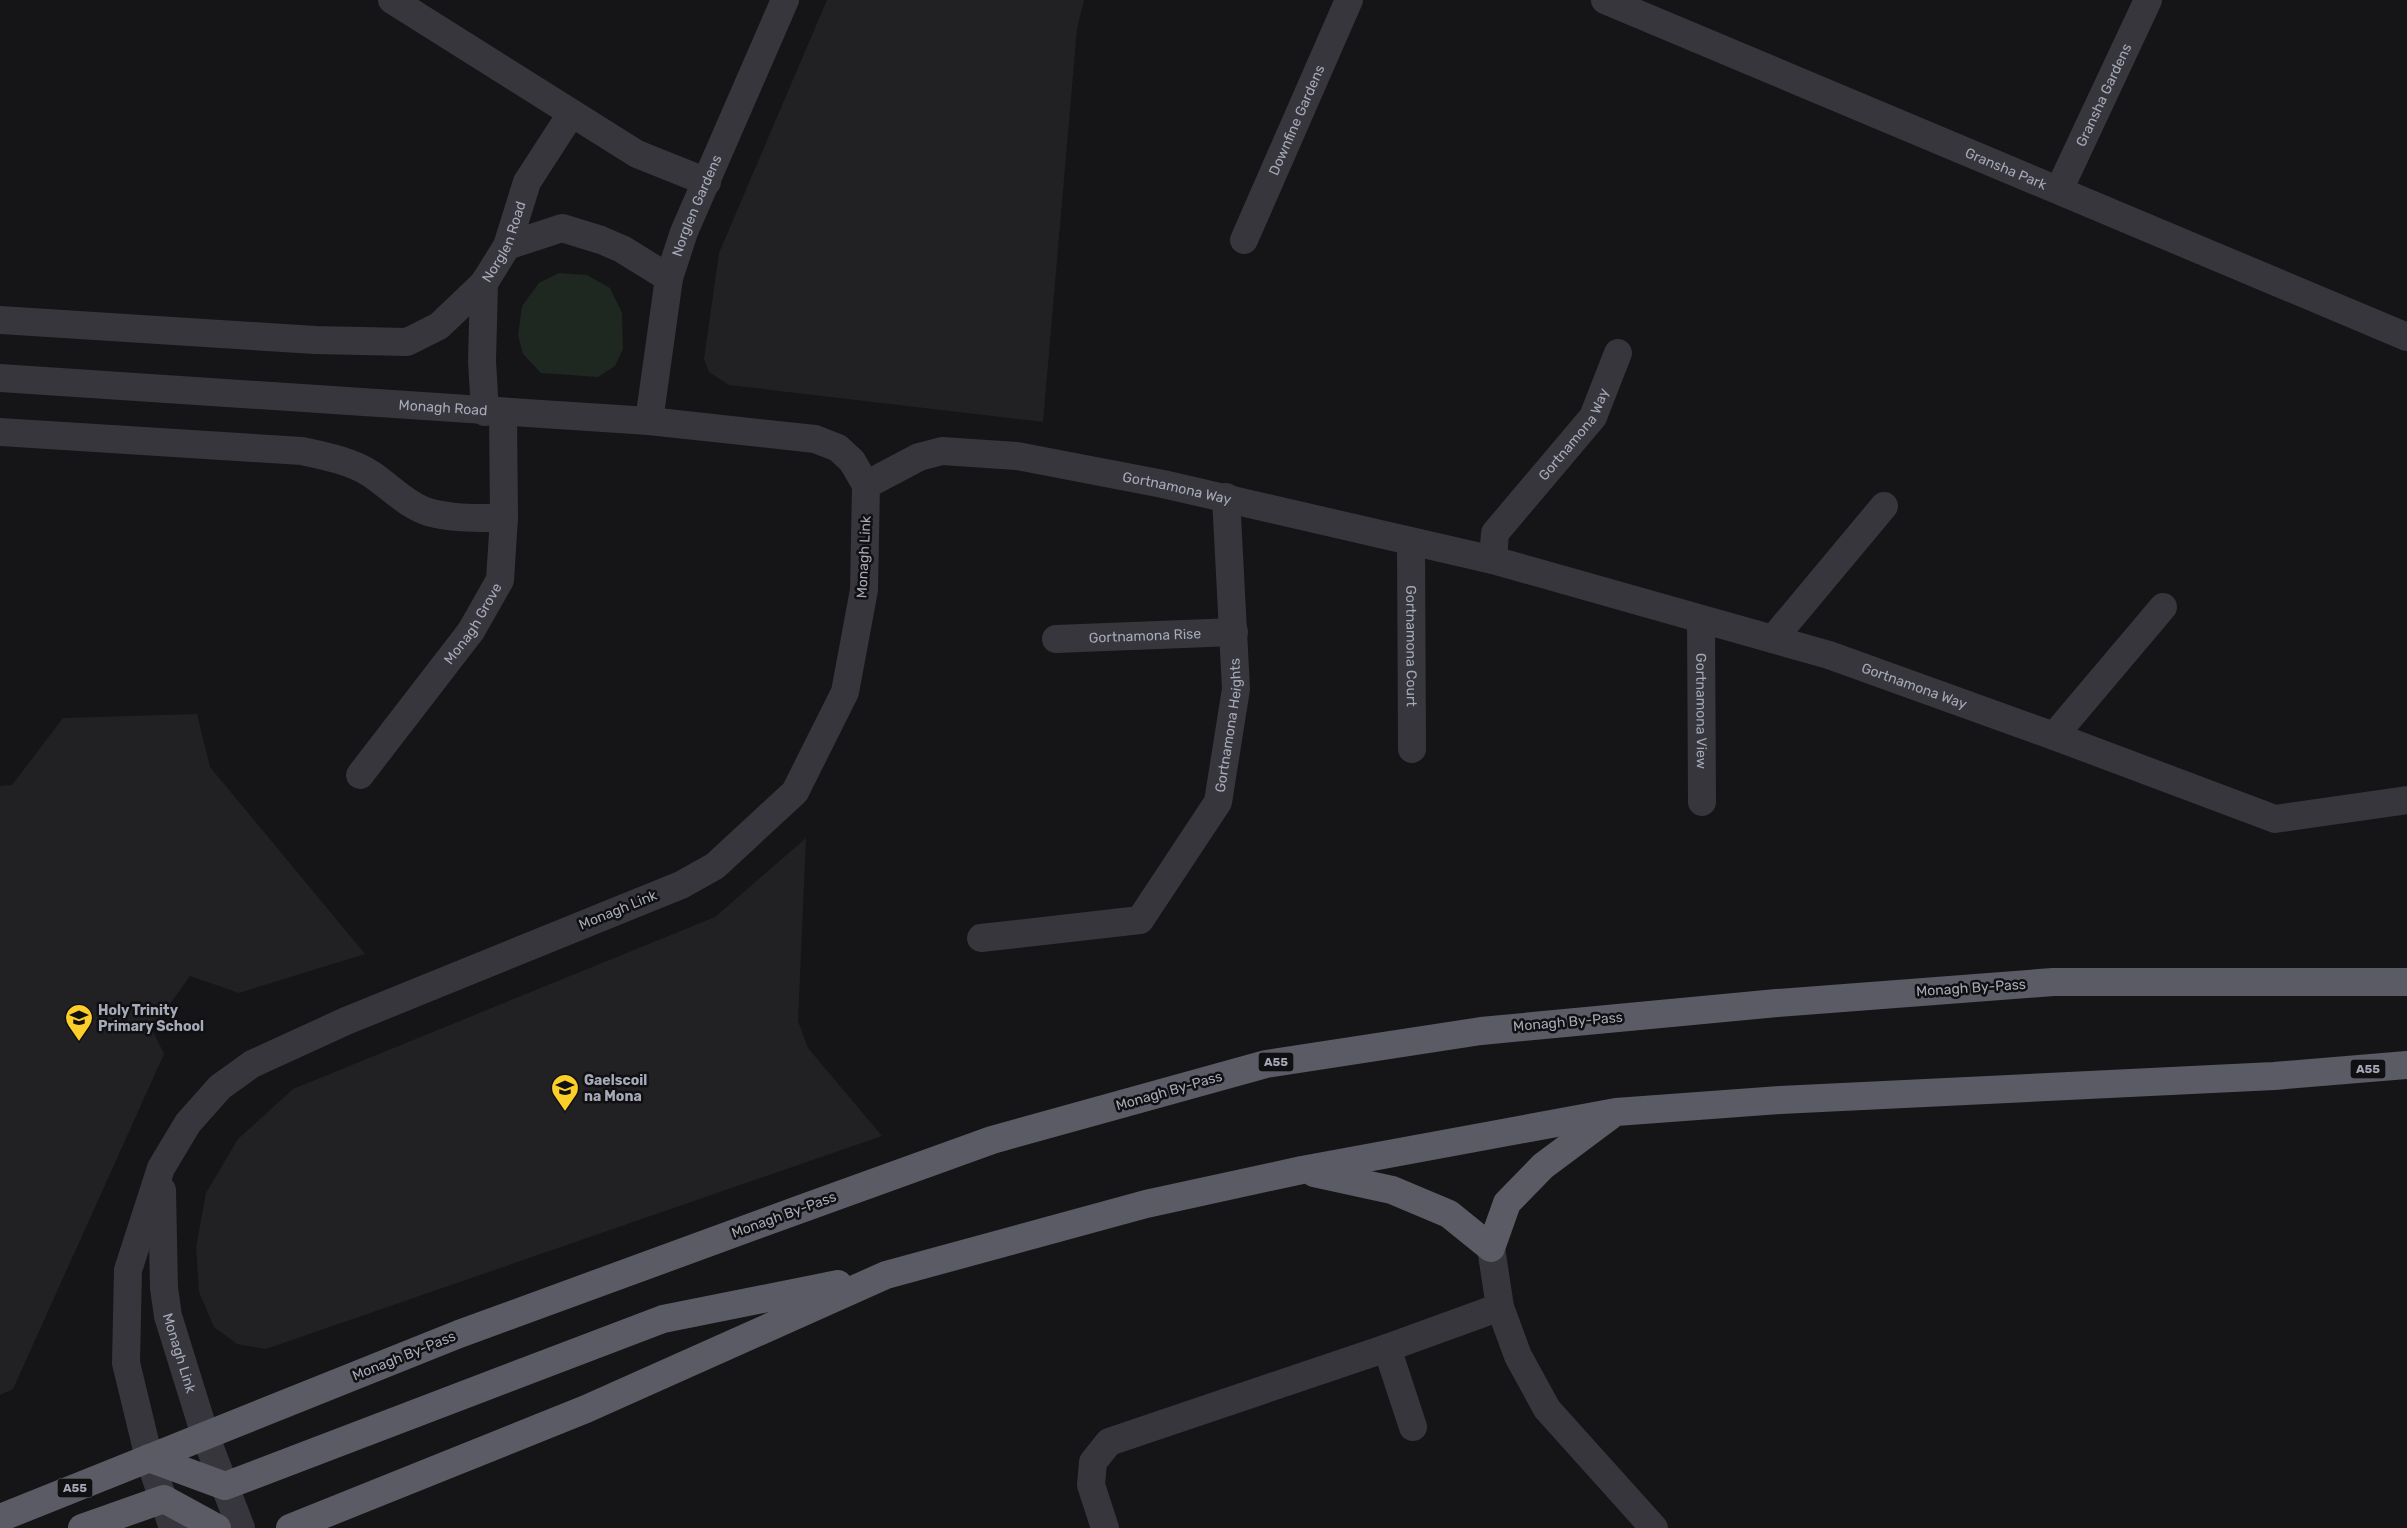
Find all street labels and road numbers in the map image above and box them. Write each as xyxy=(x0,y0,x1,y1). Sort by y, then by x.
street label: Gransha Gardens xyxy=(2072,41,2135,149)
street label: Downfine Gardens xyxy=(1265,62,1328,178)
street label: Gransha Park xyxy=(1963,144,2050,193)
street label: Norglen Gardens xyxy=(668,152,725,259)
street label: Norglen Road xyxy=(478,199,529,285)
street label: Gortnamona Way xyxy=(1535,385,1612,484)
street label: Monagh Road xyxy=(398,396,488,419)
street label: Gortnamona Way xyxy=(1121,468,1233,508)
street label: Monagh Link xyxy=(853,515,875,599)
street label: Monagh Grove xyxy=(440,580,505,668)
street label: Gortnamona Court xyxy=(1403,585,1420,707)
street label: Gortnamona Rise xyxy=(1088,625,1202,646)
street label: Gortnamona View xyxy=(1693,653,1710,769)
street label: Gortnamona Heights xyxy=(1211,658,1245,794)
street label: Gortnamona Way xyxy=(1859,659,1970,713)
street label: Monagh Link xyxy=(576,886,660,933)
street label: Monagh By-Pass xyxy=(1916,976,2026,1000)
street label: Monagh By-Pass xyxy=(1512,1009,1624,1035)
road number: A55 xyxy=(1258,1052,1294,1072)
road number: A55 xyxy=(2350,1060,2386,1078)
street label: Monagh By-Pass xyxy=(1114,1068,1224,1114)
street label: Monagh By-Pass xyxy=(729,1188,839,1242)
street label: Monagh Link xyxy=(159,1311,200,1396)
street label: Monagh By-Pass xyxy=(350,1328,458,1384)
road number: A55 xyxy=(58,1479,92,1498)

